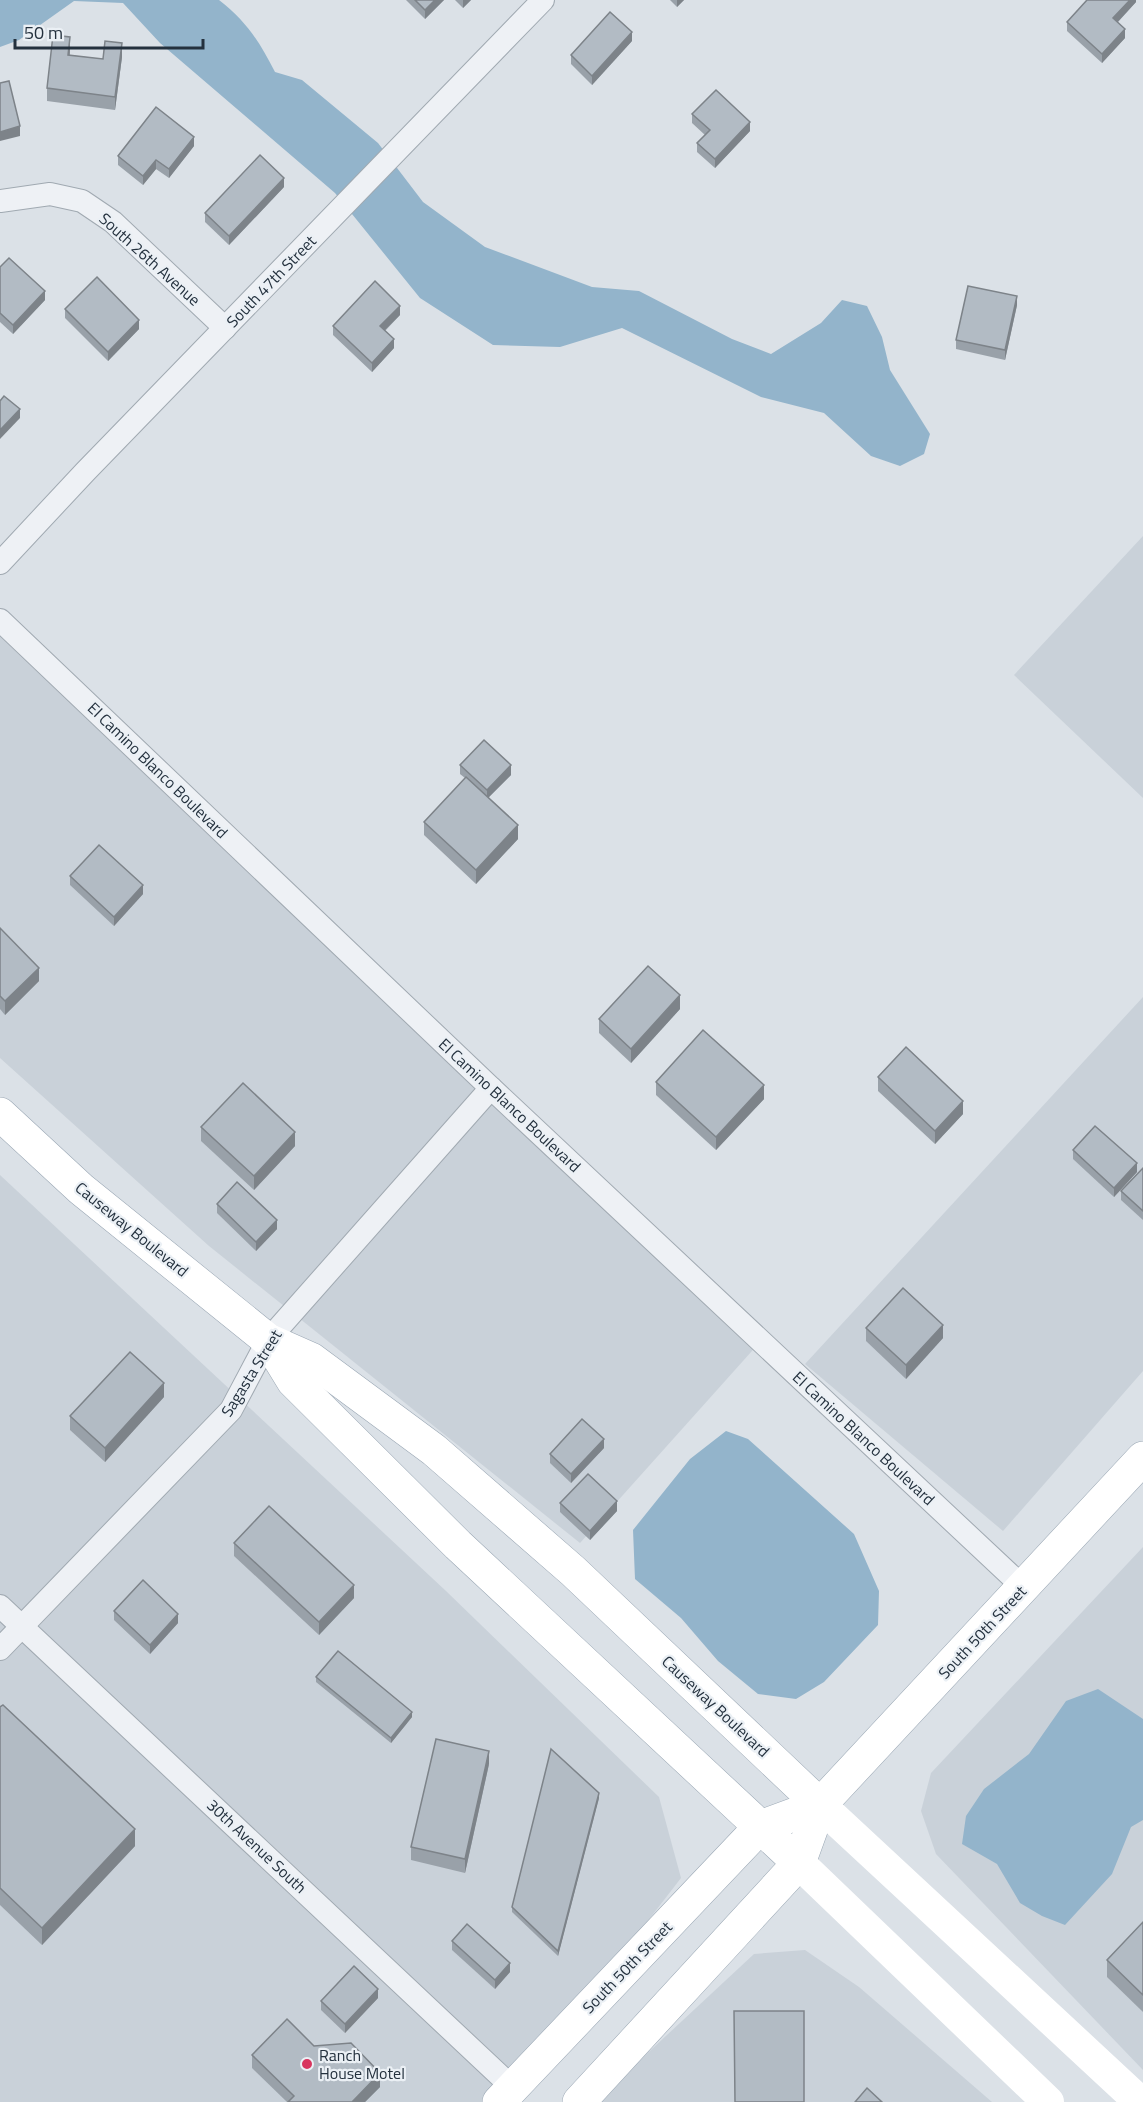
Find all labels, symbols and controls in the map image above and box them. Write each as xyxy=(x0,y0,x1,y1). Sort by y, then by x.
scale bar xyxy=(15,12,202,50)
text: 50 m xyxy=(24,19,63,46)
street label: South 26th Avenue xyxy=(94,207,206,311)
street label: South 47th Street xyxy=(221,229,322,333)
street label: El Camino Blanco Boulevard xyxy=(82,696,234,844)
street label: El Camino Blanco Boulevard xyxy=(433,1032,587,1178)
street label: Causeway Boulevard xyxy=(70,1176,194,1282)
street label: Sagasta Street xyxy=(215,1324,288,1421)
street label: El Camino Blanco Boulevard xyxy=(787,1365,941,1511)
street label: South 50th Street xyxy=(932,1580,1032,1684)
street label: Causeway Boulevard xyxy=(657,1650,775,1762)
street label: 30th Avenue South xyxy=(202,1793,312,1899)
street label: South 50th Street xyxy=(577,1915,678,2019)
place label: Ranch House Motel xyxy=(319,2043,405,2085)
marker: Ranch House Motel xyxy=(300,2057,314,2071)

